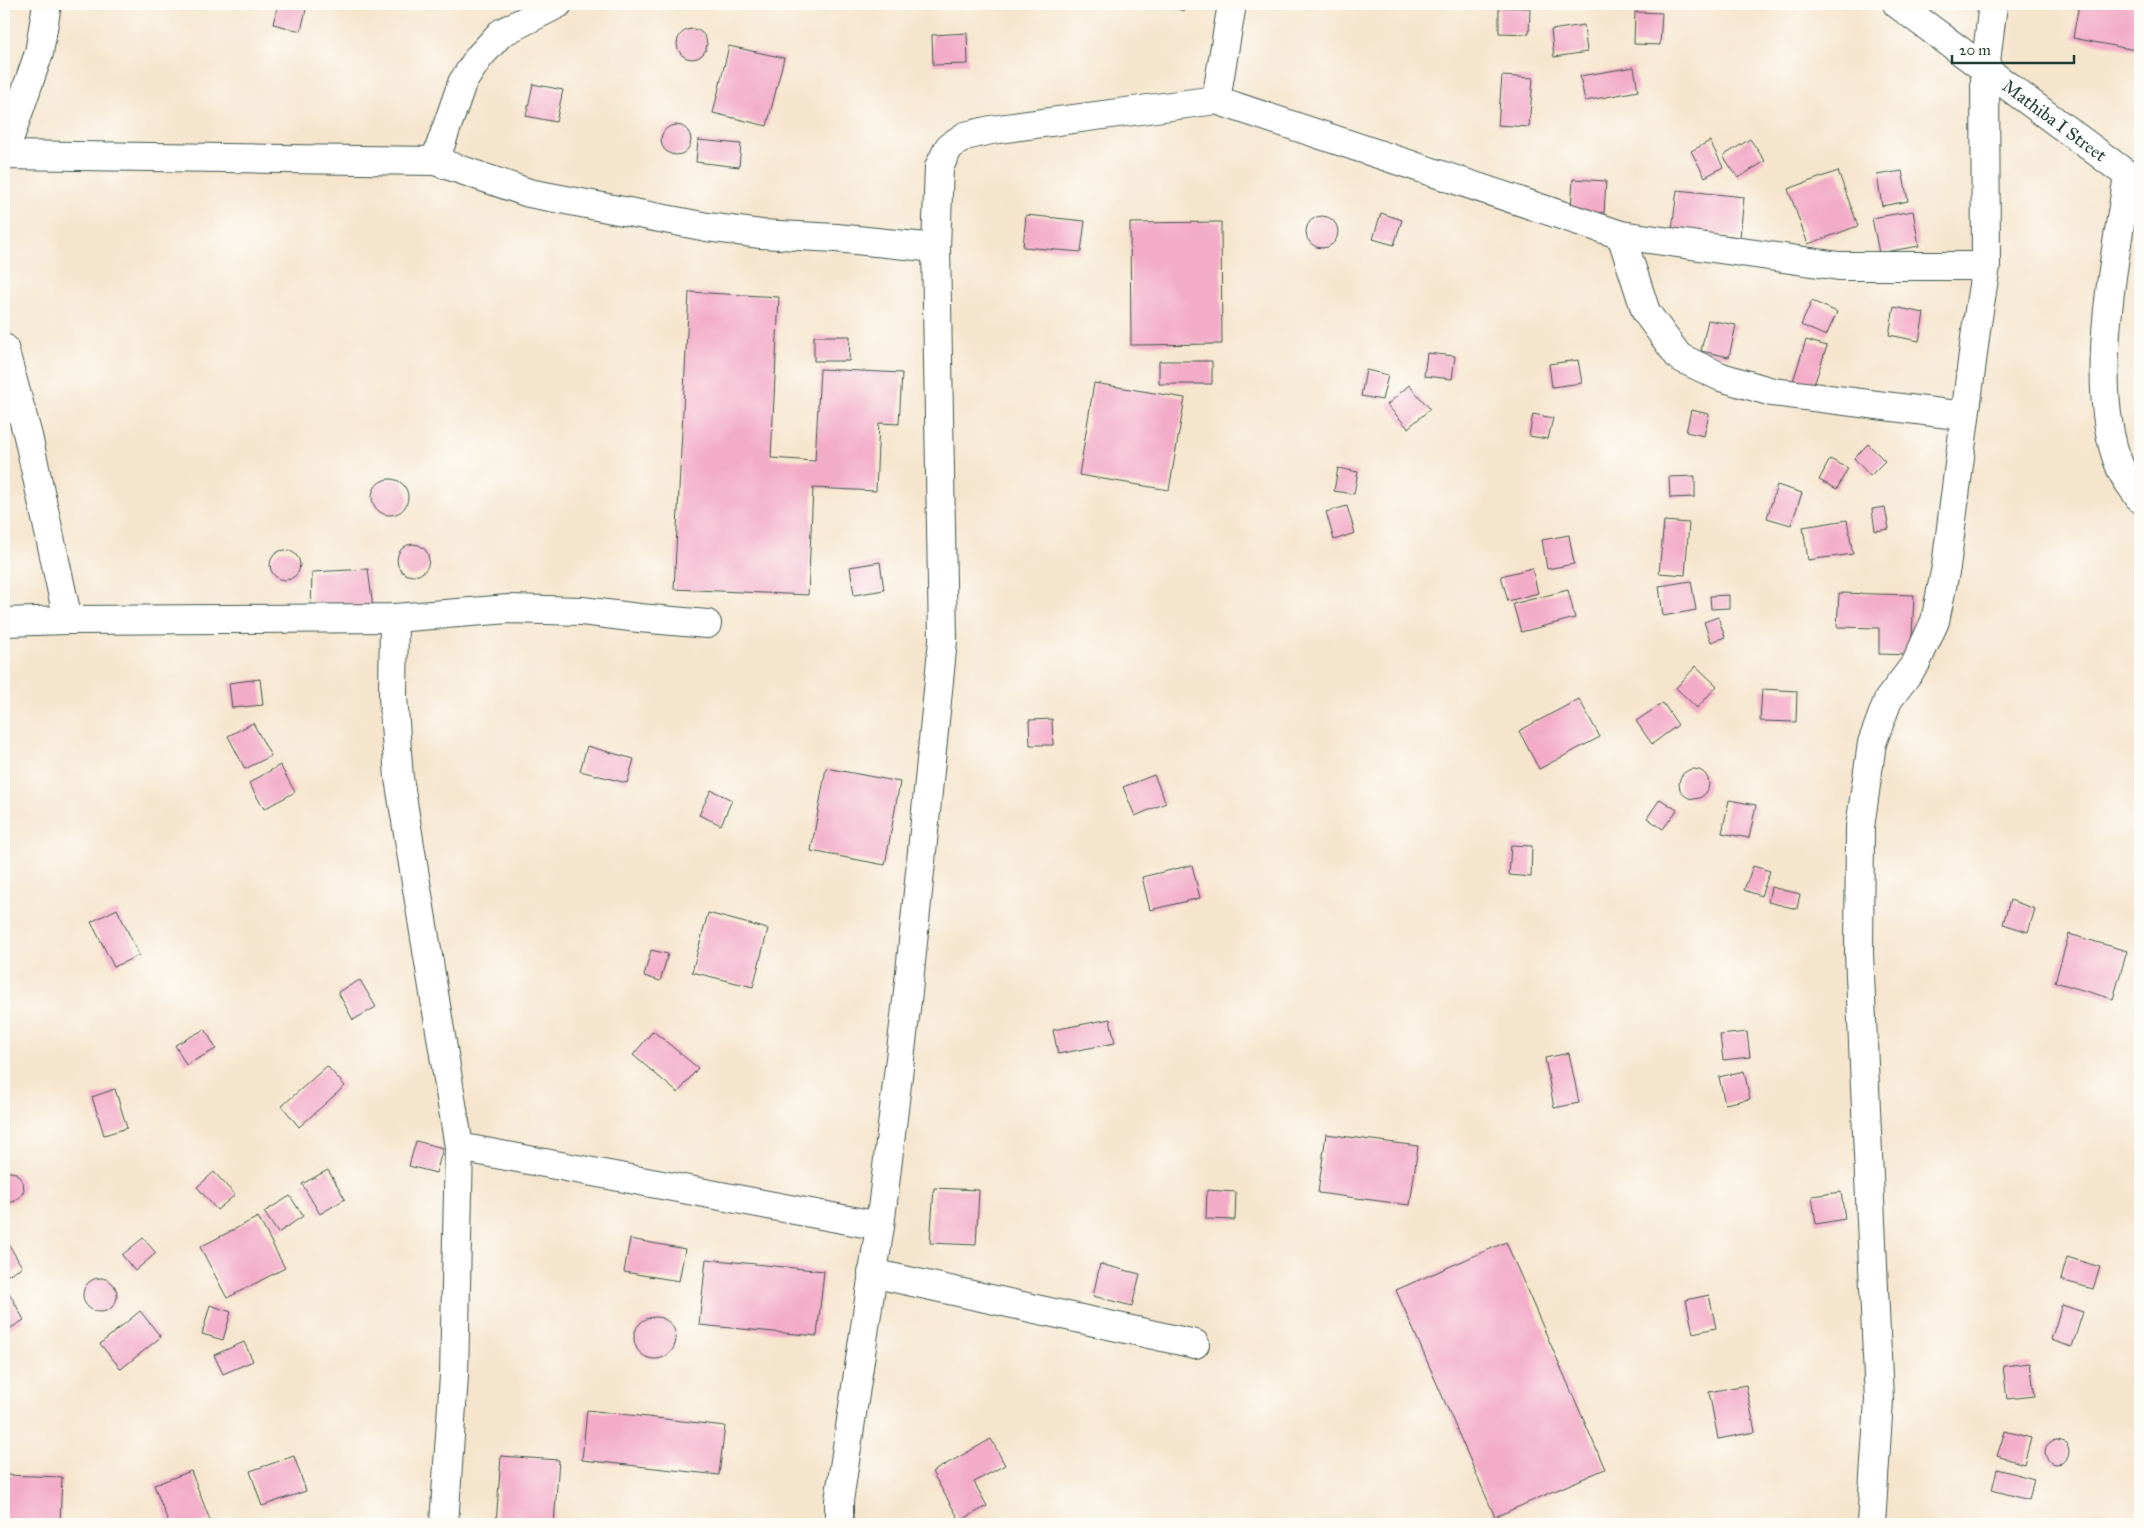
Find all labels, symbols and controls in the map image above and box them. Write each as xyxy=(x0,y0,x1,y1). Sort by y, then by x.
scale bar xyxy=(1952,32,2074,64)
text: 20 m xyxy=(1959,41,1991,59)
street label: Mathiba I Street xyxy=(1998,75,2111,167)

